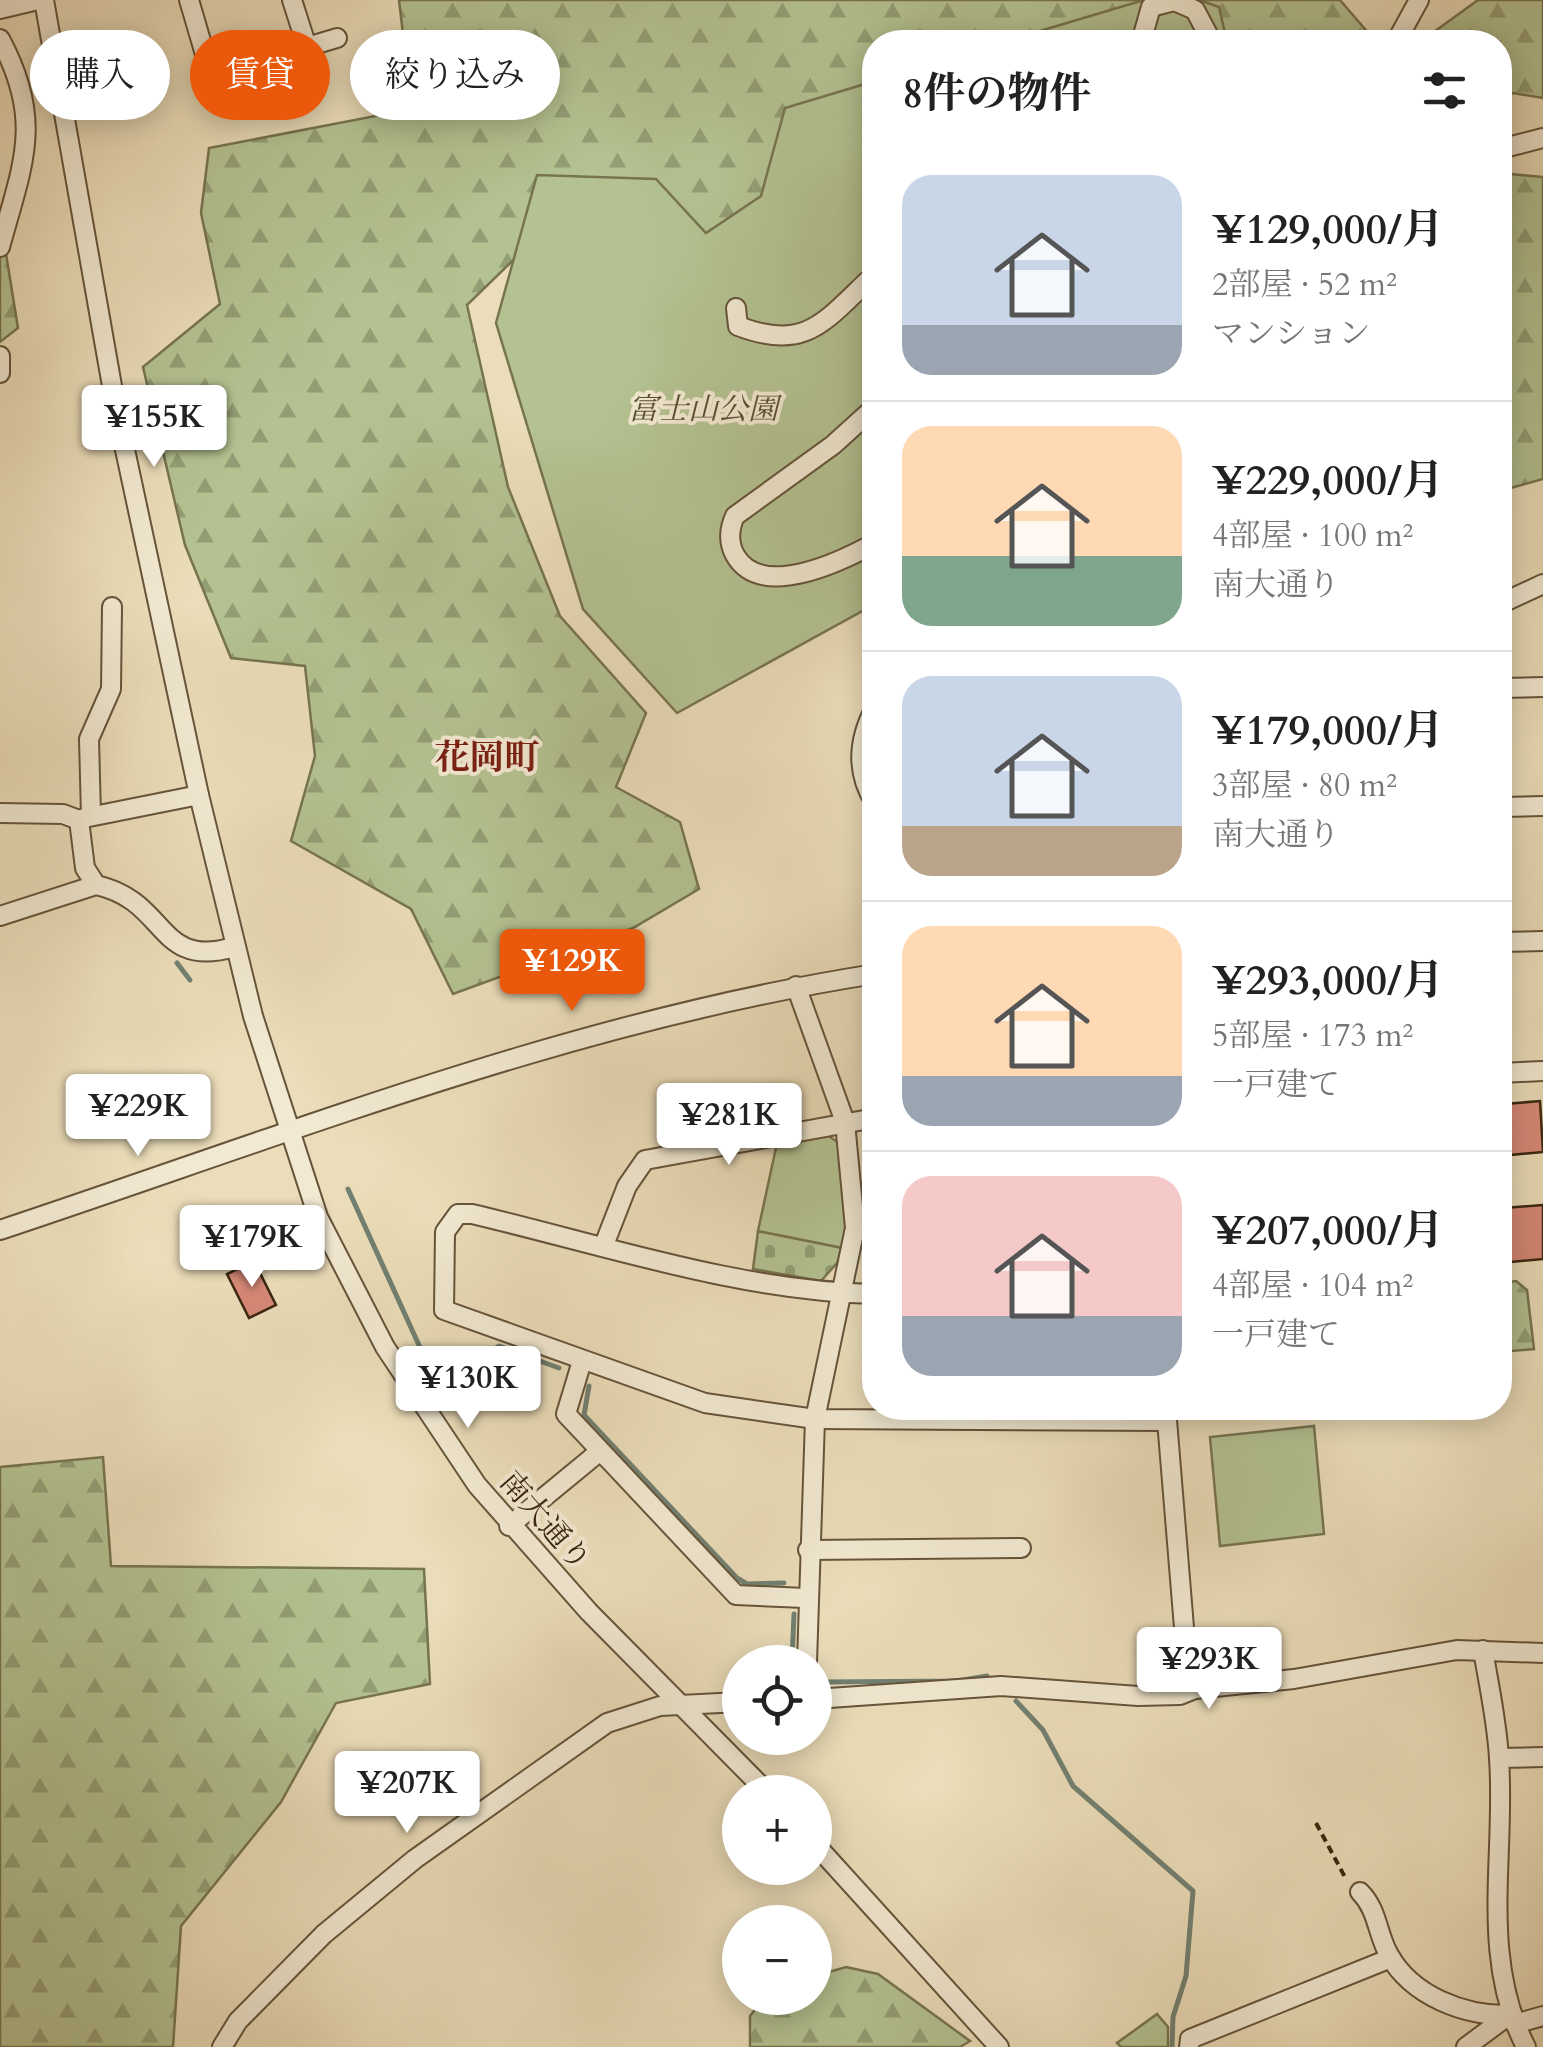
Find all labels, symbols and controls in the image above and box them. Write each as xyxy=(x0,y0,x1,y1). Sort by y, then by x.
chip: 購入 xyxy=(30,30,170,120)
chip: 賃貸 xyxy=(190,30,330,120)
chip: 絞り込み xyxy=(350,30,560,120)
icon: filters xyxy=(1417,63,1472,118)
text: 8件の物件 xyxy=(902,65,1092,122)
text: ¥129,000/月 xyxy=(1212,201,1444,258)
icon: home xyxy=(982,215,1102,335)
text: 2部屋 · 52 m² xyxy=(1212,263,1397,307)
text: マンション xyxy=(1212,312,1371,356)
pin: ¥155K xyxy=(84,385,224,470)
park label: 富士山公園 xyxy=(628,389,783,430)
text: ¥155K xyxy=(104,395,204,439)
text: ¥229,000/月 xyxy=(1212,452,1444,509)
icon: home xyxy=(982,466,1102,586)
text: 4部屋 · 100 m² xyxy=(1212,514,1413,558)
text: 南大通り xyxy=(1212,563,1340,607)
text: ¥179,000/月 xyxy=(1212,702,1444,759)
icon: home xyxy=(982,716,1102,836)
district label: 花岡町 xyxy=(434,734,540,782)
text: 3部屋 · 80 m² xyxy=(1212,764,1397,808)
text: 南大通り xyxy=(1212,813,1340,857)
pin: ¥129K xyxy=(502,929,642,1014)
text: ¥129K xyxy=(522,939,622,983)
text: ¥293,000/月 xyxy=(1212,952,1444,1009)
icon: home xyxy=(982,966,1102,1086)
text: 5部屋 · 173 m² xyxy=(1212,1014,1413,1058)
text: 一戸建て xyxy=(1212,1063,1340,1107)
pin: ¥229K xyxy=(68,1074,208,1159)
pin: ¥281K xyxy=(659,1083,799,1168)
text: ¥229K xyxy=(88,1084,188,1128)
text: ¥281K xyxy=(679,1093,779,1137)
text: ¥207,000/月 xyxy=(1212,1202,1444,1259)
pin: ¥179K xyxy=(182,1205,322,1290)
text: ¥179K xyxy=(202,1215,302,1259)
icon: home xyxy=(982,1216,1102,1336)
text: 4部屋 · 104 m² xyxy=(1212,1264,1413,1308)
text: 一戸建て xyxy=(1212,1313,1340,1357)
pin: ¥130K xyxy=(398,1346,538,1431)
text: ¥130K xyxy=(418,1356,518,1400)
street label: 南大通り xyxy=(490,1462,600,1580)
pin: ¥293K xyxy=(1139,1627,1279,1712)
text: ¥293K xyxy=(1159,1637,1259,1681)
map controls xyxy=(722,1645,832,2015)
button: locate xyxy=(722,1645,832,1755)
pin: ¥207K xyxy=(337,1751,477,1836)
text: ¥207K xyxy=(357,1761,457,1805)
button: + xyxy=(722,1775,832,1885)
button: − xyxy=(722,1905,832,2015)

